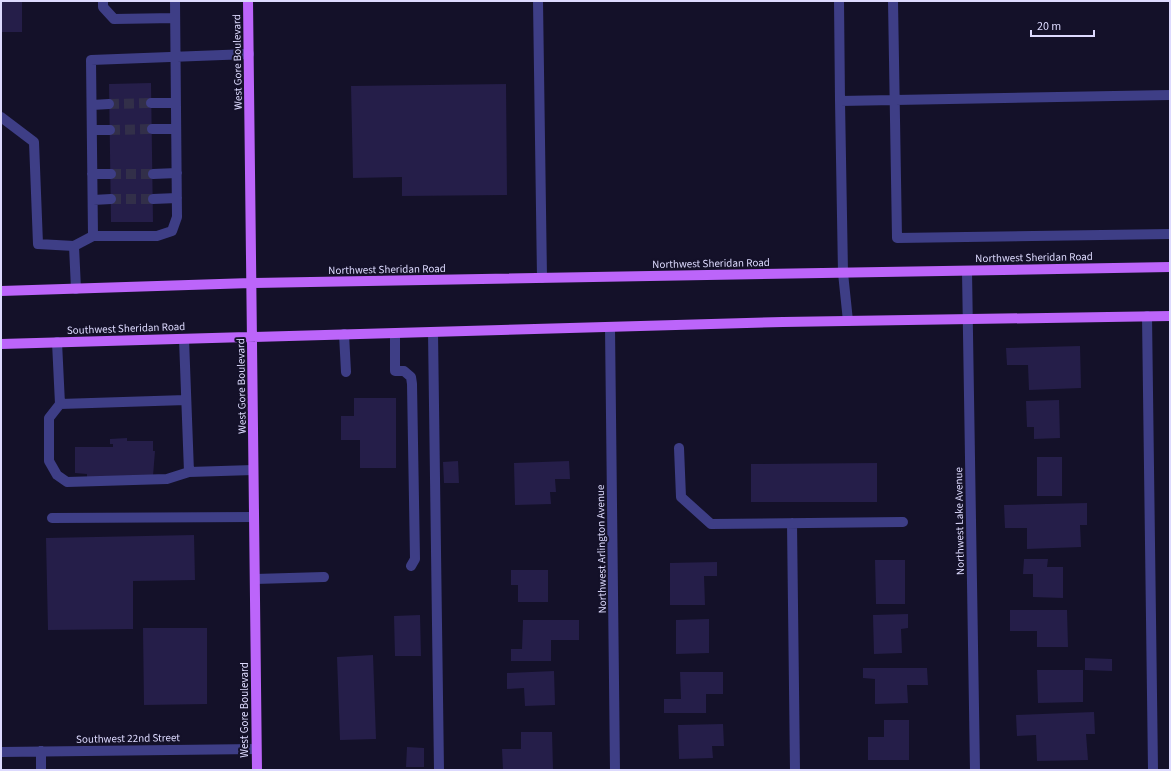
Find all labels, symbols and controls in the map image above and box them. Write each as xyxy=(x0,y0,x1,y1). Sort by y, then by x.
scale bar xyxy=(1031,12,1094,38)
street label: West Gore Boulevard xyxy=(229,14,246,110)
text: 20 m xyxy=(1037,18,1061,35)
street label: Northwest Sheridan Road xyxy=(975,249,1093,266)
street label: Northwest Sheridan Road xyxy=(652,255,770,272)
street label: Northwest Sheridan Road xyxy=(328,261,446,278)
street label: Southwest Sheridan Road xyxy=(67,319,185,338)
street label: West Gore Boulevard xyxy=(233,338,250,434)
street label: Northwest Lake Avenue xyxy=(951,466,968,575)
street label: Northwest Arlington Avenue xyxy=(593,484,610,613)
street label: West Gore Boulevard xyxy=(237,662,252,758)
street label: Southwest 22nd Street xyxy=(76,730,180,747)

